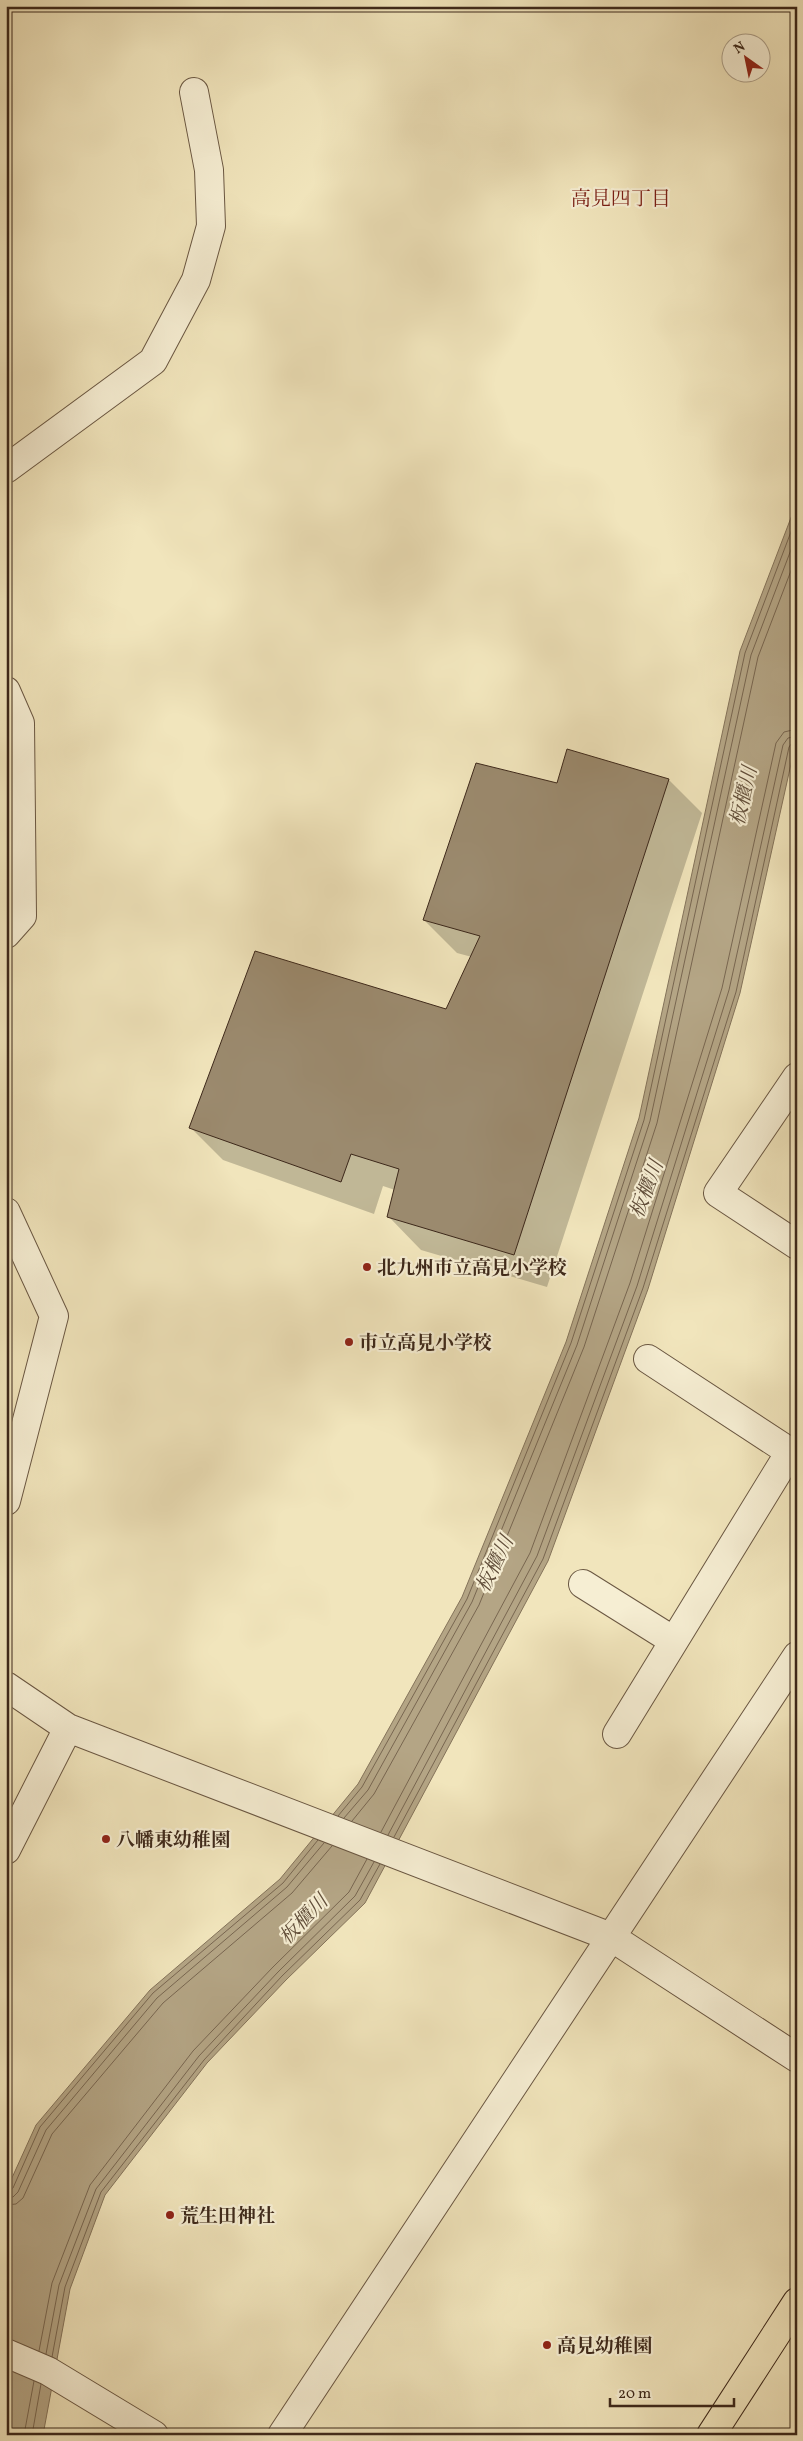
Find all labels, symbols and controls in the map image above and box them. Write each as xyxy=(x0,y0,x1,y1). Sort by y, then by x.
north arrow xyxy=(720,32,770,82)
text: N xyxy=(730,38,749,59)
district label: 高見四丁目 xyxy=(571,186,671,214)
water label: 板櫃川 xyxy=(725,762,766,829)
water label: 板櫃川 xyxy=(624,1155,672,1223)
place label: 北九州市立高見小学校 xyxy=(377,1256,567,1282)
marker: 北九州市立高見小学校 xyxy=(361,1261,373,1273)
place label: 市立高見小学校 xyxy=(359,1331,492,1357)
marker: 市立高見小学校 xyxy=(343,1336,355,1348)
water label: 板櫃川 xyxy=(470,1530,522,1598)
place label: 八幡東幼稚園 xyxy=(116,1828,230,1854)
marker: 八幡東幼稚園 xyxy=(100,1833,112,1845)
water label: 板櫃川 xyxy=(274,1888,337,1952)
place label: 荒生田神社 xyxy=(180,2204,275,2230)
marker: 荒生田神社 xyxy=(164,2209,176,2221)
place label: 高見幼稚園 xyxy=(557,2334,652,2360)
marker: 高見幼稚園 xyxy=(541,2339,553,2351)
scale bar xyxy=(610,2376,734,2408)
text: 20 m xyxy=(618,2384,651,2405)

